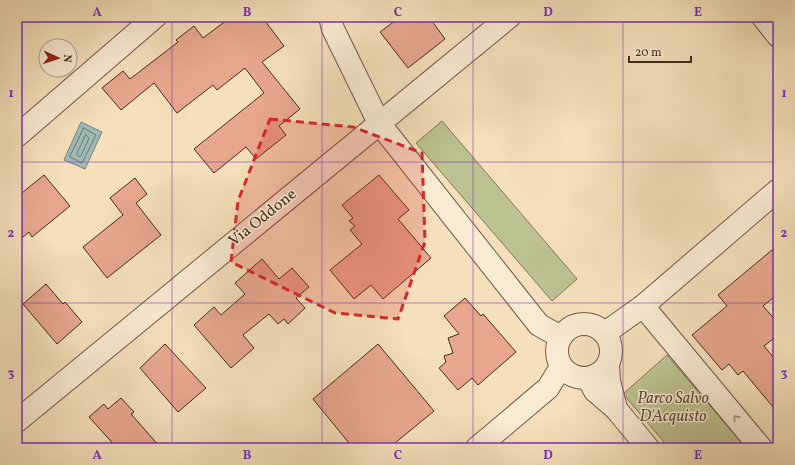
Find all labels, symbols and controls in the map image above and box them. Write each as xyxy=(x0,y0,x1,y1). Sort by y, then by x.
text: A xyxy=(92,4,102,22)
text: B xyxy=(243,4,252,22)
text: C xyxy=(394,4,402,22)
text: D xyxy=(543,4,553,22)
text: E xyxy=(694,4,702,22)
north arrow xyxy=(38,38,78,78)
scale bar xyxy=(629,38,691,64)
text: 20 m xyxy=(635,45,662,61)
text: N xyxy=(59,54,74,63)
text: 1 xyxy=(8,85,14,103)
text: 1 xyxy=(781,85,787,103)
street label: Via Oddone xyxy=(224,184,302,252)
text: 2 xyxy=(8,225,15,243)
text: 2 xyxy=(781,225,788,243)
text: 3 xyxy=(8,365,15,383)
text: 3 xyxy=(781,365,788,383)
park label: Parco Salvo D'Acquisto xyxy=(637,388,710,428)
one-way arrow xyxy=(734,415,741,423)
text: A xyxy=(92,447,102,465)
text: B xyxy=(243,447,252,465)
text: C xyxy=(394,447,402,465)
text: D xyxy=(543,447,553,465)
text: E xyxy=(694,447,702,465)

